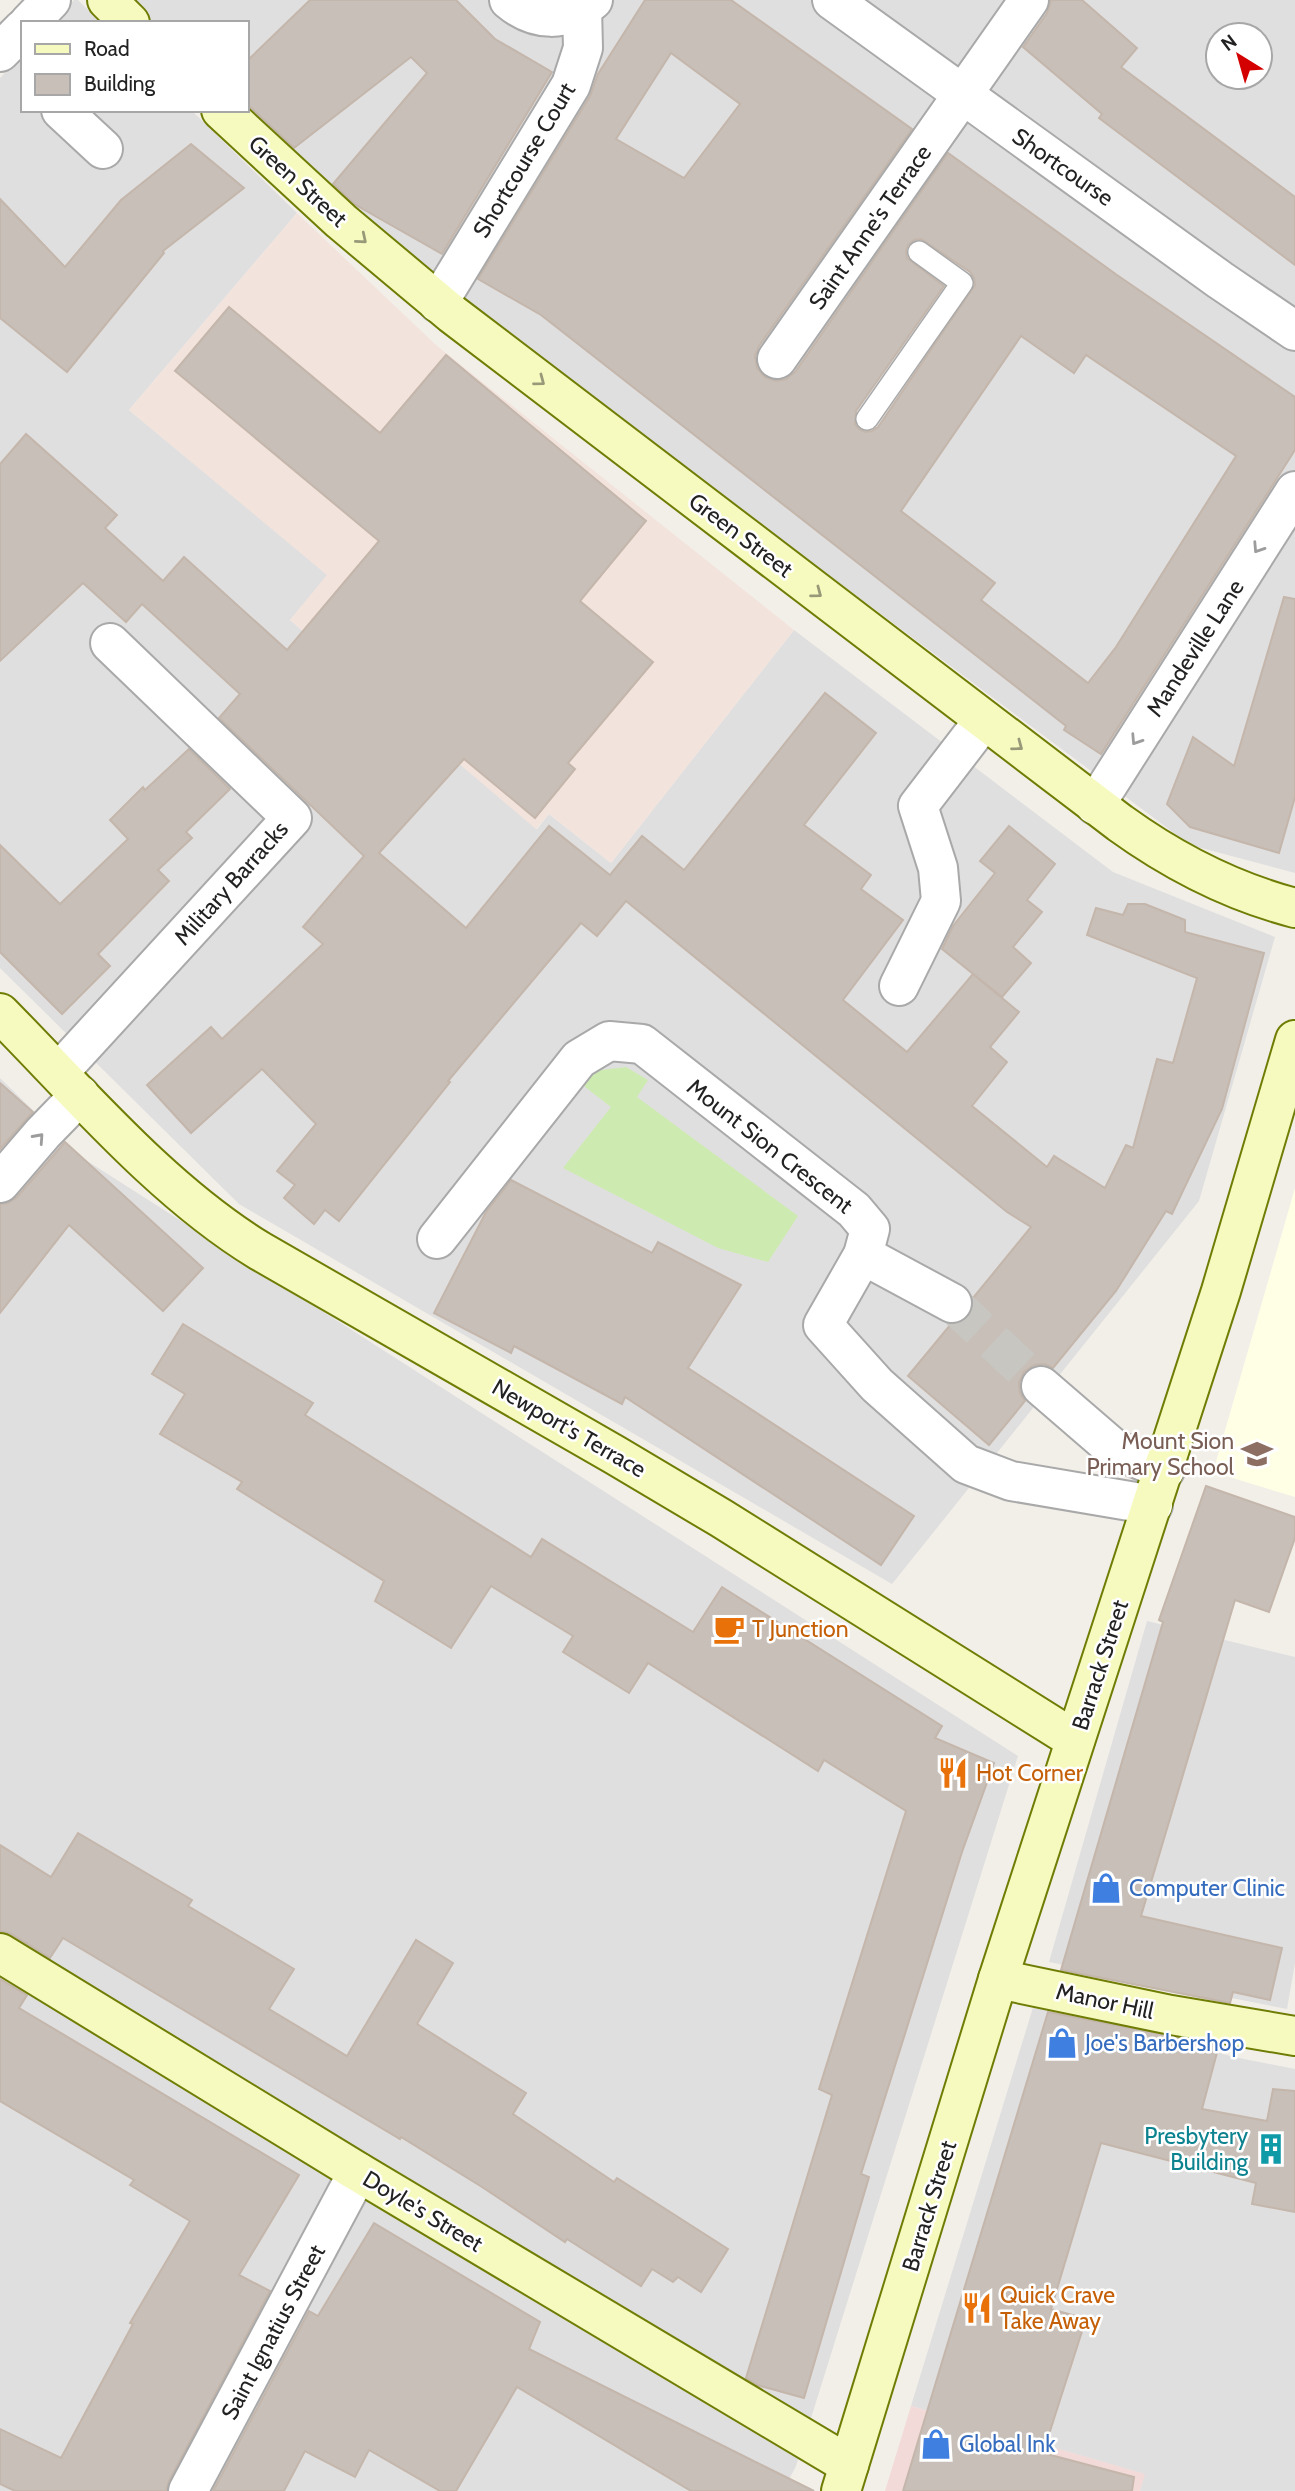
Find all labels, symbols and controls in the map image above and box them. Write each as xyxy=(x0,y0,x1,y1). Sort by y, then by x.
legend xyxy=(21,21,248,112)
north arrow xyxy=(1204,21,1274,91)
text: N xyxy=(1217,30,1241,56)
text: Road xyxy=(84,36,130,61)
text: Building xyxy=(84,71,156,96)
street label: Shortcourse Court xyxy=(467,77,581,242)
street label: Shortcourse xyxy=(1007,122,1119,212)
street label: Green Street xyxy=(243,129,353,233)
street label: Saint Anne's Terrace xyxy=(803,139,937,315)
one-way arrow xyxy=(353,231,366,243)
one-way arrow xyxy=(532,372,544,385)
street label: Green Street xyxy=(683,487,799,583)
one-way arrow xyxy=(1254,541,1267,554)
street label: Mandeville Lane xyxy=(1140,574,1250,722)
one-way arrow xyxy=(810,585,822,598)
one-way arrow xyxy=(1132,732,1144,745)
one-way arrow xyxy=(1010,738,1022,751)
street label: Military Barracks xyxy=(168,815,294,951)
street label: Mount Sion Crescent xyxy=(682,1073,859,1219)
one-way arrow xyxy=(31,1133,43,1146)
street label: Newport's Terrace xyxy=(487,1373,651,1483)
place label: Mount Sion Primary School xyxy=(1087,1427,1235,1481)
school or university icon: Mount Sion Primary School xyxy=(1240,1437,1274,1471)
street label: Barrack Street xyxy=(1066,1596,1134,1734)
cafe icon: T Junction xyxy=(712,1612,746,1646)
place label: T Junction xyxy=(752,1615,849,1643)
restaurant icon: Hot Corner xyxy=(936,1756,970,1790)
place label: Hot Corner xyxy=(976,1759,1084,1787)
shop icon: Computer Clinic xyxy=(1089,1871,1123,1905)
place label: Computer Clinic xyxy=(1129,1874,1285,1902)
street label: Manor Hill xyxy=(1054,1977,1157,2025)
shop icon: Joe's Barbershop xyxy=(1045,2026,1079,2060)
place label: Joe's Barbershop xyxy=(1084,2029,1244,2057)
place label: Presbytery Building xyxy=(1144,2122,1249,2176)
building icon: Presbytery Building xyxy=(1254,2132,1288,2166)
street label: Barrack Street xyxy=(896,2137,962,2275)
street label: Doyle's Street xyxy=(358,2164,488,2258)
street label: Saint Ignatius Street xyxy=(215,2240,331,2424)
place label: Quick Crave Take Away xyxy=(1000,2281,1115,2335)
restaurant icon: Quick Crave Take Away xyxy=(960,2291,994,2325)
shop icon: Global Ink xyxy=(919,2427,953,2461)
place label: Global Ink xyxy=(959,2430,1056,2458)

